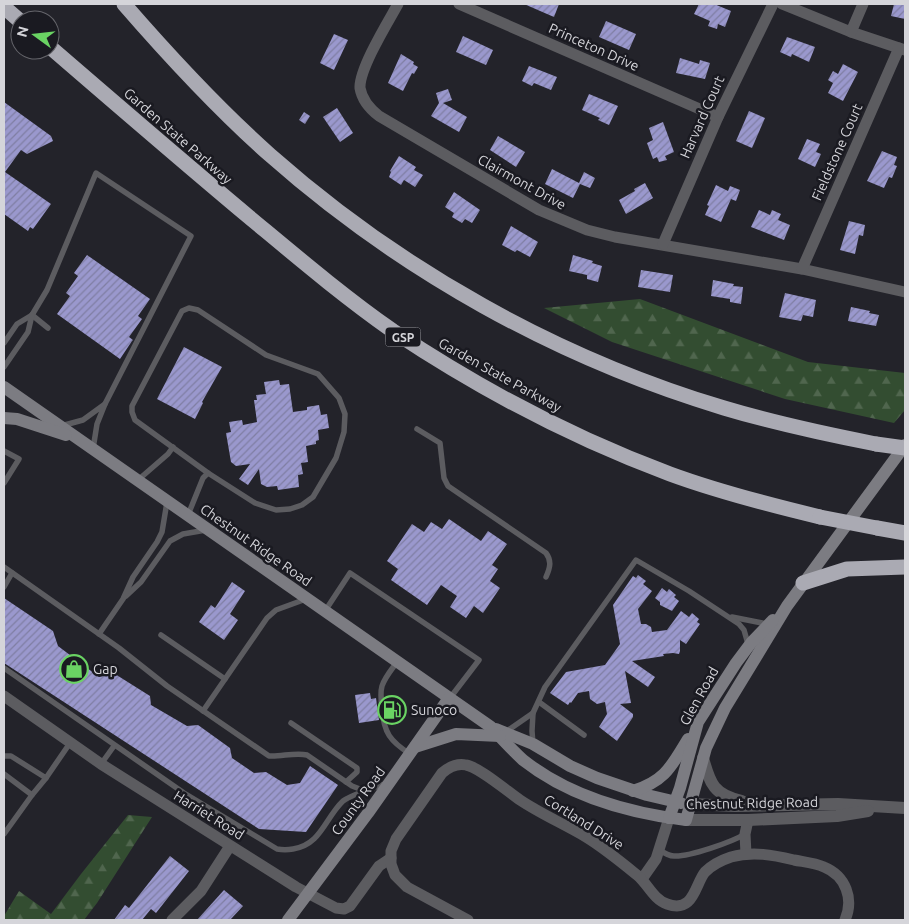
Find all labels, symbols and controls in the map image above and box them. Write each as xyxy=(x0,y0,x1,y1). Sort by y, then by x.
north arrow xyxy=(10,10,60,60)
street label: Princeton Drive xyxy=(546,20,642,74)
text: N xyxy=(13,25,32,39)
street label: Harvard Court xyxy=(677,73,728,161)
street label: Garden State Parkway xyxy=(121,85,235,187)
street label: Fieldstone Court xyxy=(808,101,866,203)
street label: Clairmont Drive xyxy=(475,151,569,213)
road number: GSP xyxy=(386,328,420,347)
street label: Garden State Parkway xyxy=(436,335,564,416)
street label: Chestnut Ridge Road xyxy=(197,501,315,589)
shop icon: Gap xyxy=(59,654,89,684)
place label: Gap xyxy=(93,661,118,677)
street label: Glen Road xyxy=(676,664,722,728)
fuel station icon: Sunoco xyxy=(377,695,407,725)
place label: Sunoco xyxy=(411,702,457,718)
street label: County Road xyxy=(328,764,388,838)
street label: Harriet Road xyxy=(171,787,247,843)
street label: Cortland Drive xyxy=(541,791,627,853)
street label: Chestnut Ridge Road xyxy=(686,794,818,812)

